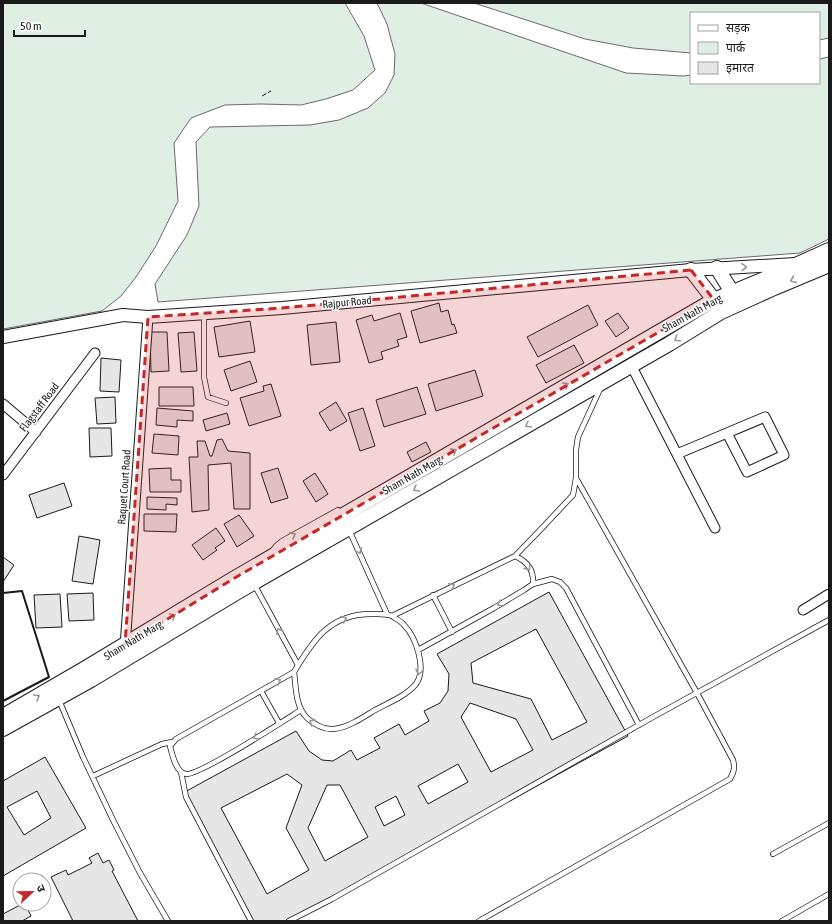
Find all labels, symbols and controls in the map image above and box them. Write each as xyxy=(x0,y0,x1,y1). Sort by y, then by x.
scale bar xyxy=(14,12,85,38)
legend xyxy=(690,12,820,84)
text: 50 m xyxy=(20,19,42,33)
text: सड़क xyxy=(726,21,751,35)
text: पार्क xyxy=(726,41,746,55)
text: इमारत xyxy=(726,61,755,75)
one-way arrow xyxy=(741,262,747,271)
one-way arrow xyxy=(790,275,797,283)
street label: Sham Nath Marg xyxy=(660,292,724,334)
street label: Rajpur Road xyxy=(322,294,372,310)
one-way arrow xyxy=(674,334,681,341)
street label: Flagstaff Road xyxy=(17,380,61,434)
one-way arrow xyxy=(562,383,569,390)
one-way arrow xyxy=(525,420,532,427)
one-way arrow xyxy=(450,448,457,455)
street label: Raquet Court Road xyxy=(115,449,133,525)
street label: Sham Nath Marg xyxy=(380,453,444,497)
one-way arrow xyxy=(413,485,420,492)
one-way arrow xyxy=(289,533,296,540)
one-way arrow xyxy=(354,547,362,554)
one-way arrow xyxy=(523,563,530,570)
one-way arrow xyxy=(448,583,456,591)
one-way arrow xyxy=(497,600,504,607)
one-way arrow xyxy=(169,613,176,621)
one-way arrow xyxy=(340,616,347,624)
street label: Sham Nath Marg xyxy=(102,618,165,662)
one-way arrow xyxy=(276,627,284,635)
one-way arrow xyxy=(416,669,424,675)
one-way arrow xyxy=(274,678,281,685)
one-way arrow xyxy=(33,694,40,701)
one-way arrow xyxy=(310,720,317,727)
one-way arrow xyxy=(253,733,260,740)
north arrow xyxy=(12,872,52,912)
text: उ xyxy=(35,883,48,894)

